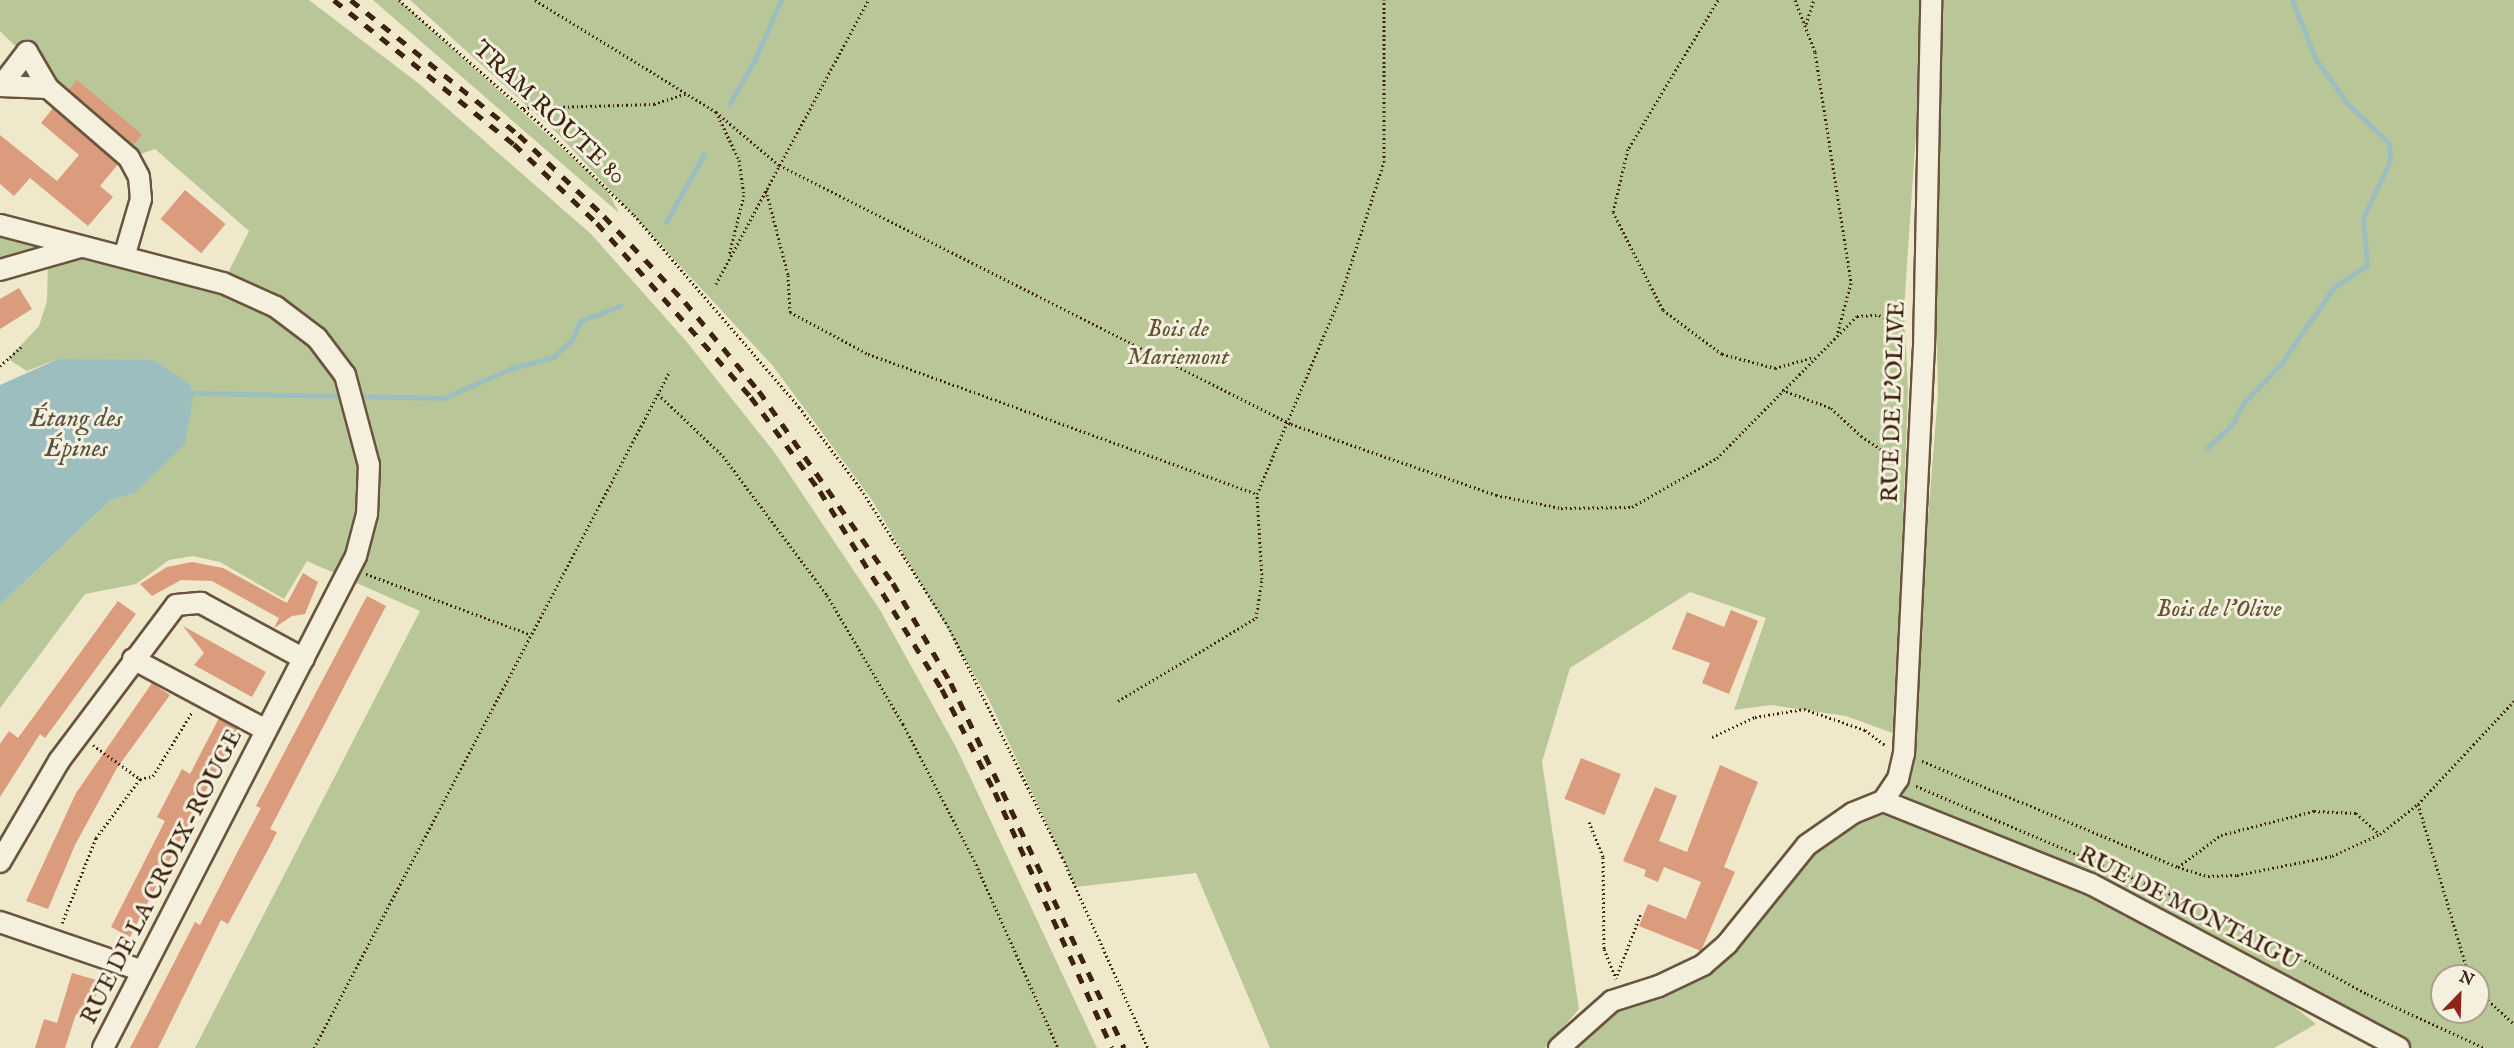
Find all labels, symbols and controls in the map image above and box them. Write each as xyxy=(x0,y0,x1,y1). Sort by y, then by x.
street label: TRAM ROUTE 80 xyxy=(467,35,631,191)
street label: RUE DE L'OLIVE xyxy=(1876,301,1912,503)
park label: Bois de Mariemont xyxy=(1127,316,1229,372)
water label: Étang des Épines xyxy=(29,403,123,464)
park label: Bois de l'Olive xyxy=(2157,596,2281,624)
street label: RUE DE LA CROIX-ROUGE xyxy=(75,725,249,1029)
street label: RUE DE MONTAIGU xyxy=(2073,840,2305,978)
north arrow xyxy=(2430,964,2490,1024)
text: N xyxy=(2456,967,2477,991)

